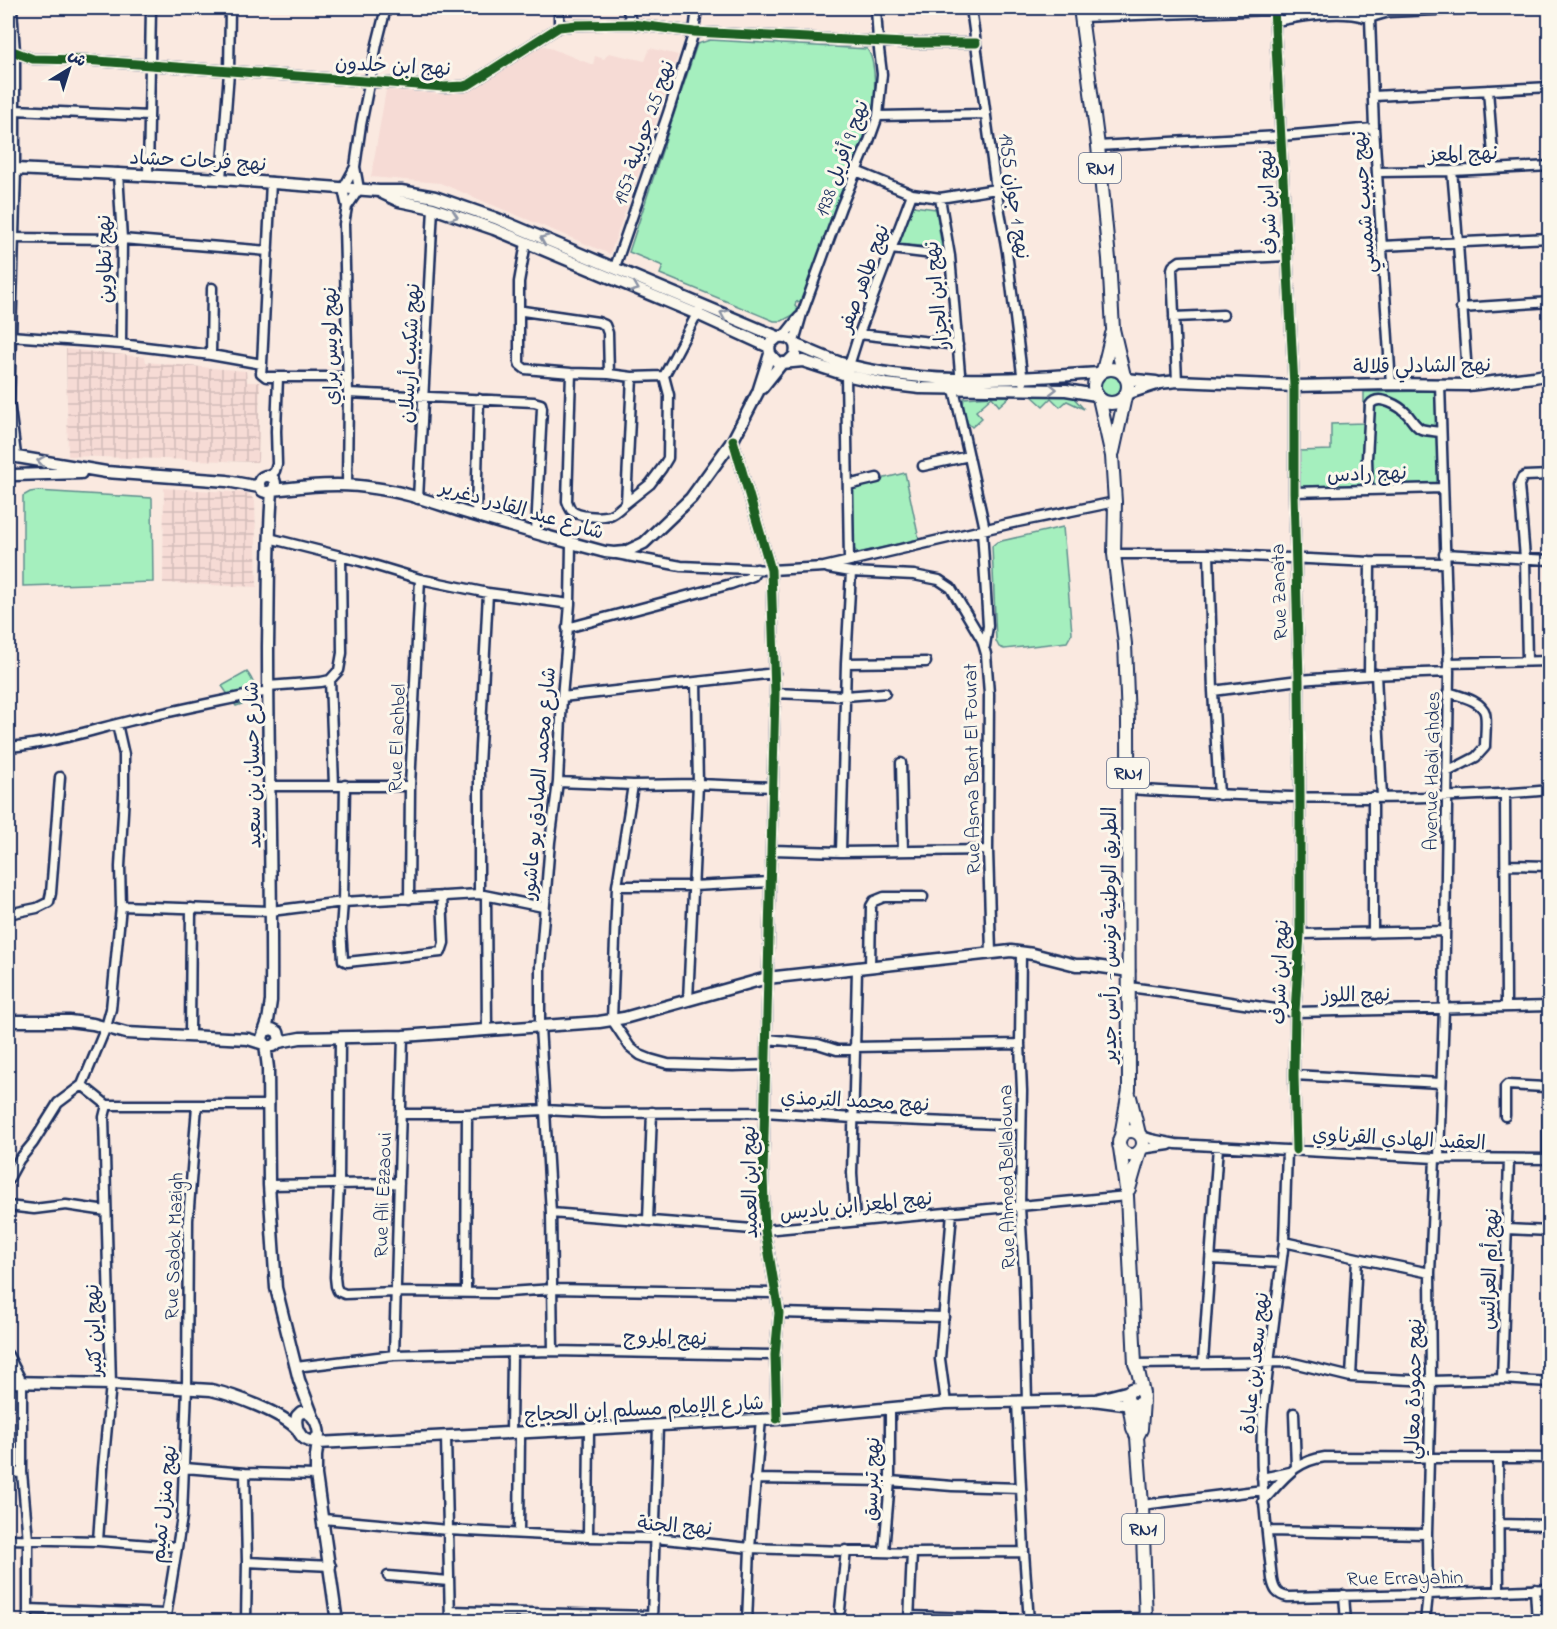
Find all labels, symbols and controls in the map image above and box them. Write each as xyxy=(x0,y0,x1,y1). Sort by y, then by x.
north arrow xyxy=(39,39,99,99)
text: ش xyxy=(63,44,91,74)
street label: نهج ابن خلدون xyxy=(334,50,451,85)
street label: نهج 25 جويلية 1957 xyxy=(607,57,684,209)
street label: نهج 9 أفريل 1938 xyxy=(809,97,878,221)
street label: نهج حبيب شمسي xyxy=(1346,130,1386,274)
street label: نهج 1 جوان 1955 xyxy=(989,132,1036,261)
street label: نهج المعز xyxy=(1426,140,1498,171)
street label: نهج فرحات حشاد xyxy=(129,144,267,181)
street label: نهج ابن شرف xyxy=(1252,149,1287,255)
road number: RN1 xyxy=(1079,153,1121,183)
one-way arrow xyxy=(448,208,459,221)
street label: نهج تطاوين xyxy=(91,214,122,304)
street label: نهج طاهر صفر xyxy=(832,221,898,339)
one-way arrow xyxy=(540,233,550,246)
street label: نهج ابن الجزار xyxy=(918,239,959,352)
one-way arrow xyxy=(629,281,640,293)
street label: نهج شكيب أرسلان xyxy=(393,282,430,424)
street label: نهج لويس براي xyxy=(317,286,348,405)
one-way arrow xyxy=(720,309,731,321)
street label: نهج الشادلي قلالة xyxy=(1353,352,1491,384)
one-way arrow xyxy=(1048,383,1057,396)
one-way arrow xyxy=(36,456,45,468)
street label: نهج رادس xyxy=(1327,460,1408,491)
street label: شارع عبد القادر دغرير xyxy=(434,474,607,549)
street label: Rue Zanata xyxy=(1264,543,1297,641)
street label: Rue Asma Bent El Fourat xyxy=(957,663,990,875)
street label: شارع محمد الصادق بو عاشور xyxy=(516,666,565,902)
street label: شارع حسان بن سعيد xyxy=(239,681,270,849)
street label: Rue El achbel xyxy=(382,683,415,793)
street label: Avenue Hadi Ghdes xyxy=(1418,691,1449,851)
road number: RN1 xyxy=(1107,758,1149,788)
street label: الطريق الوطنية تونس - رأس جدير xyxy=(1097,807,1126,1065)
street label: نهج ابن شرف xyxy=(1265,919,1298,1025)
street label: نهج اللوز xyxy=(1320,981,1391,1012)
street label: نهج محمد الترمذي xyxy=(780,1084,930,1121)
street label: Rue Ahmed Bellalouna xyxy=(992,1084,1025,1270)
street label: العقيد الهادي القرناوي xyxy=(1311,1121,1486,1160)
street label: نهج ابن العميد xyxy=(736,1125,767,1239)
street label: Rue Ali Ezzaoui xyxy=(368,1132,401,1258)
street label: Rue Sadok Mazigh xyxy=(158,1172,194,1320)
street label: نهج المعز ابن باديس xyxy=(779,1185,934,1230)
street label: نهج أم العرائس xyxy=(1475,1208,1508,1330)
street label: نهج ابن كثير xyxy=(79,1283,112,1379)
street label: نهج سعد بن عبادة xyxy=(1235,1291,1278,1436)
street label: نهج حمودة معالي xyxy=(1400,1318,1432,1460)
street label: نهج المروج xyxy=(623,1324,707,1355)
street label: شارع اﻹمام مسلم إبن الحجاج xyxy=(523,1390,765,1431)
street label: نهج تبرسق xyxy=(858,1437,889,1522)
street label: نهج منزل تميم xyxy=(145,1444,186,1565)
street label: نهج الجنة xyxy=(636,1510,713,1545)
road number: RN1 xyxy=(1122,1514,1164,1544)
street label: Rue Errayahin xyxy=(1346,1564,1464,1595)

